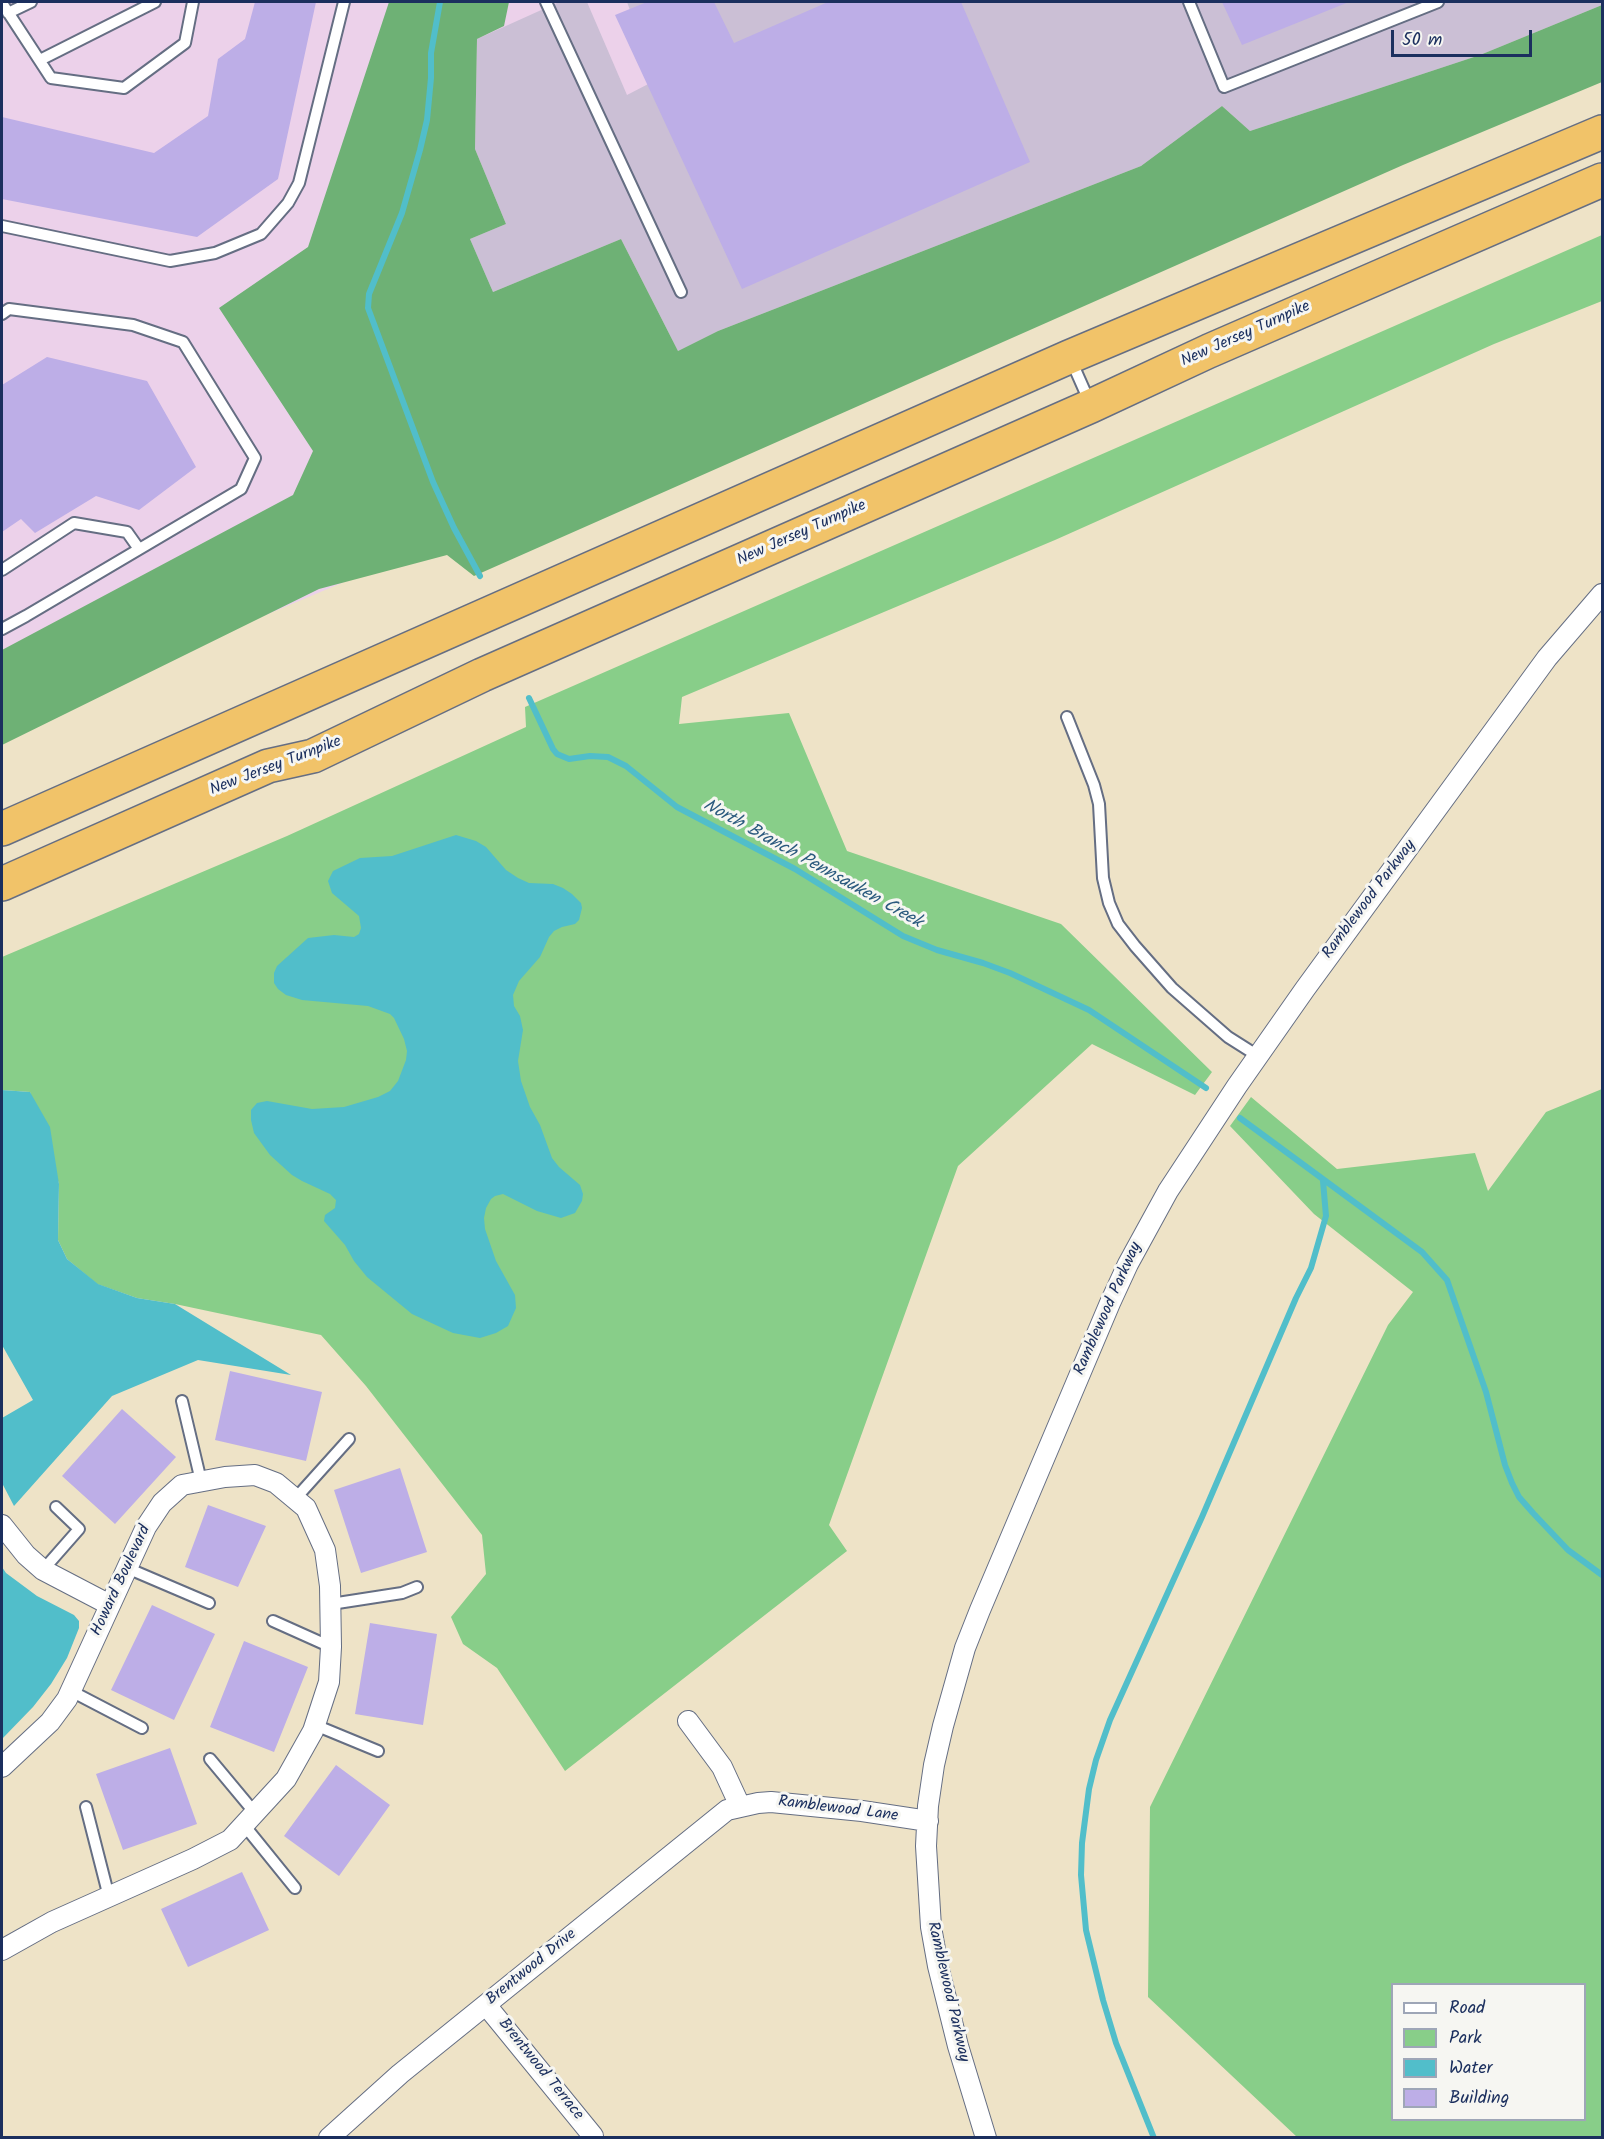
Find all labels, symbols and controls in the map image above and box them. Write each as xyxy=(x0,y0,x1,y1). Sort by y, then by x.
scale bar xyxy=(1394,18,1535,56)
text: 50 m xyxy=(1402,26,1442,55)
street label: New Jersey Turnpike xyxy=(1178,298,1314,372)
street label: New Jersey Turnpike xyxy=(734,497,870,571)
street label: New Jersey Turnpike xyxy=(208,733,344,801)
water label: North Branch Pennsauken Creek xyxy=(699,796,925,934)
street label: Ramblewood Parkway xyxy=(1319,837,1421,963)
street label: Ramblewood Parkway xyxy=(1071,1240,1147,1378)
street label: Howard Boulevard xyxy=(88,1523,156,1639)
street label: Ramblewood Lane xyxy=(777,1793,899,1827)
street label: Ramblewood Parkway xyxy=(922,1920,972,2064)
street label: Brentwood Drive xyxy=(483,1926,581,2010)
legend xyxy=(1391,1983,1586,2121)
text: Road xyxy=(1449,1994,1485,2023)
street label: Brentwood Terrace xyxy=(493,2015,587,2125)
text: Park xyxy=(1449,2024,1482,2053)
text: Water xyxy=(1449,2054,1493,2083)
text: Building xyxy=(1449,2084,1509,2113)

